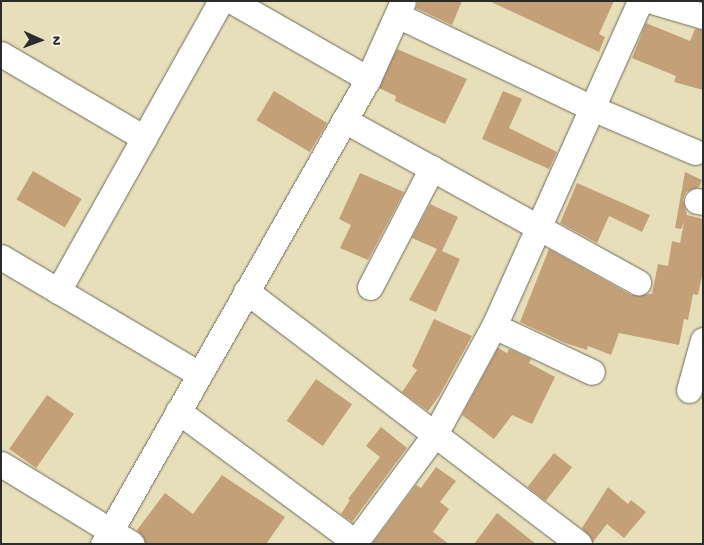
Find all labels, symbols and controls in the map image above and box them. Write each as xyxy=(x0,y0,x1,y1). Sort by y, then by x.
north arrow xyxy=(15,15,65,65)
text: N xyxy=(47,36,64,45)

